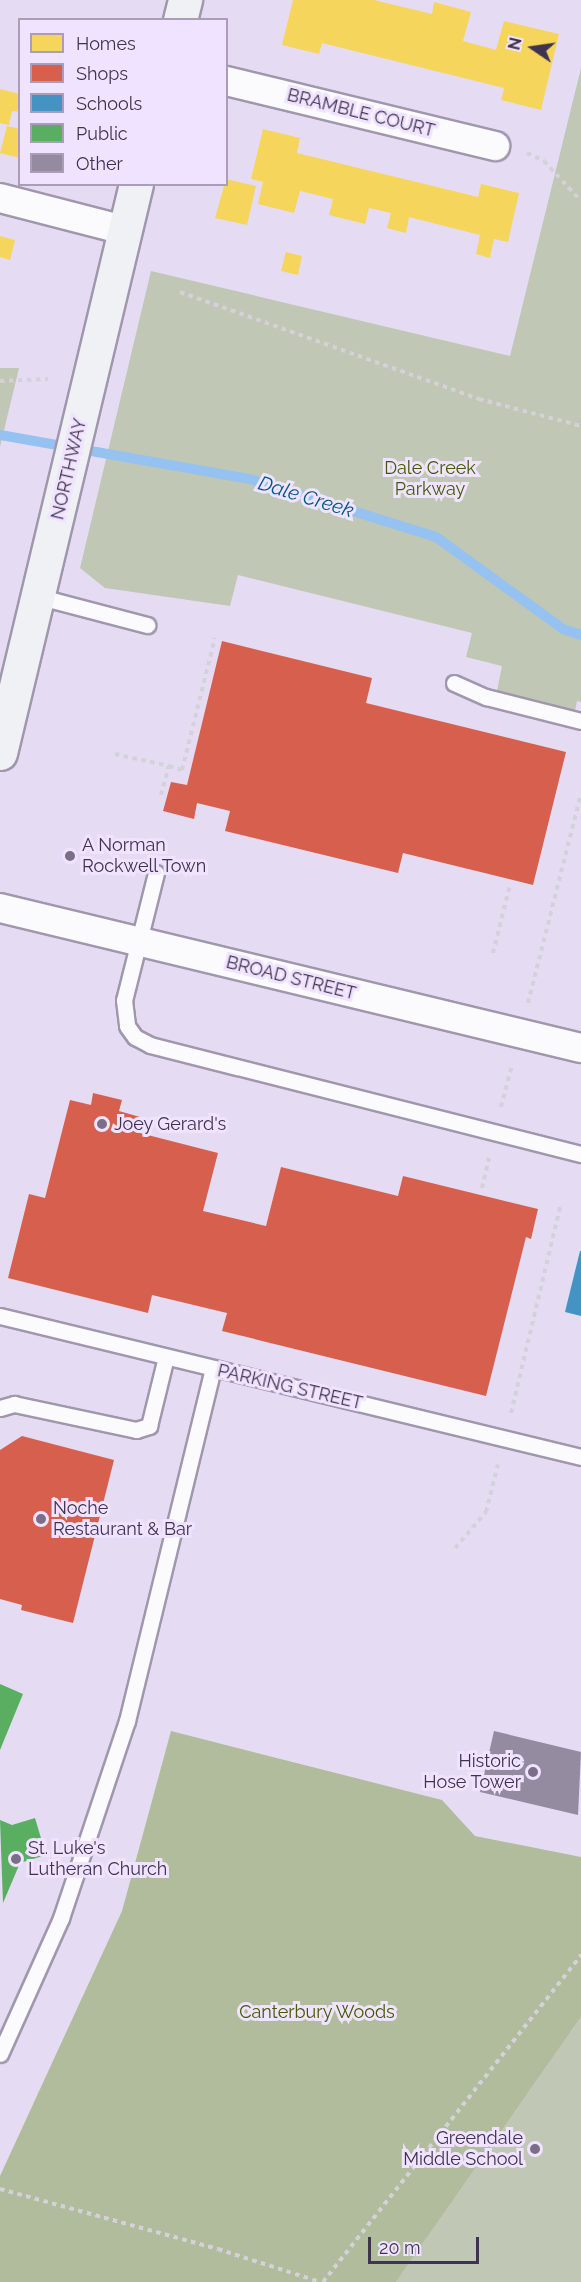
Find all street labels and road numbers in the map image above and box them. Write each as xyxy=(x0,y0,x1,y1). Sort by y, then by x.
street label: BRAMBLE COURT xyxy=(285,84,437,142)
street label: NORTHWAY xyxy=(47,416,91,522)
street label: BROAD STREET xyxy=(224,951,358,1005)
street label: PARKING STREET xyxy=(215,1360,365,1414)

